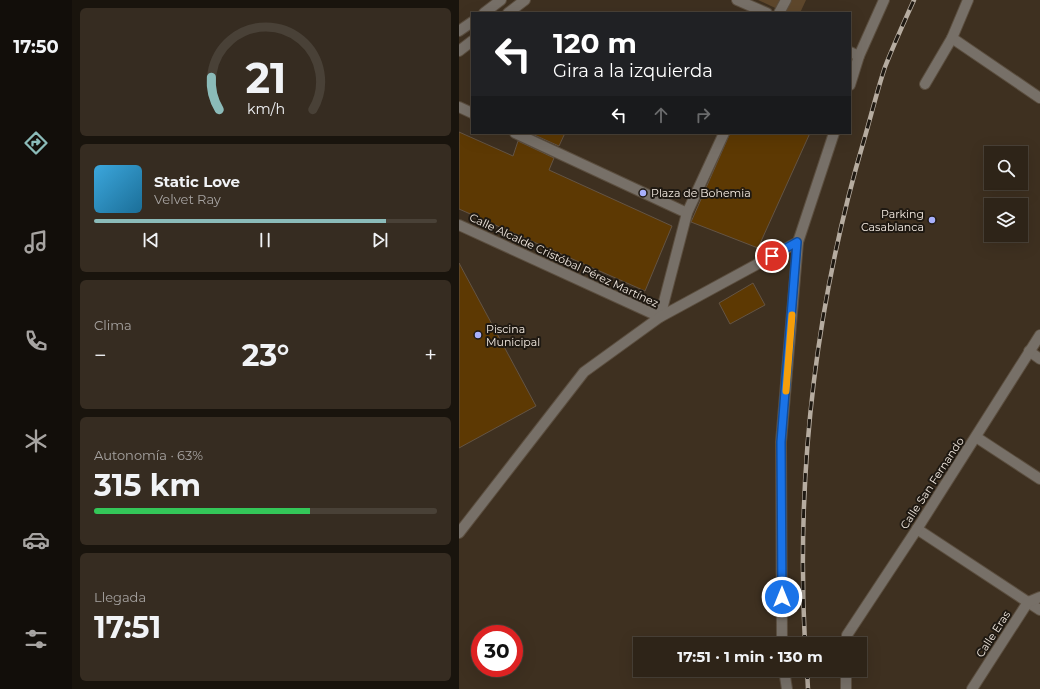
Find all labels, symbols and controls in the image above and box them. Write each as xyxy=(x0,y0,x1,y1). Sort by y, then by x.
text: 120 m xyxy=(553,26,637,60)
icon: left xyxy=(487,28,539,80)
text: 17:50 xyxy=(13,36,59,58)
text: 21 xyxy=(245,53,286,103)
text: Gira a la izquierda xyxy=(553,60,713,82)
text: km/h xyxy=(246,100,285,118)
icon: left xyxy=(608,104,630,126)
icon: ahead xyxy=(650,104,672,126)
icon: right xyxy=(692,104,714,126)
icon: directions xyxy=(22,129,50,157)
map controls xyxy=(984,146,1028,242)
button: search xyxy=(984,146,1028,190)
text: Static Love xyxy=(154,172,240,191)
place label: Plaza de Bohemia xyxy=(651,186,751,200)
marker: Plaza de Bohemia xyxy=(638,188,648,198)
text: Velvet Ray xyxy=(154,191,221,207)
button: layers xyxy=(984,198,1028,242)
place label: Parking Casablanca xyxy=(861,207,924,234)
street label: Calle Alcalde Cristóbal Pérez Martínez xyxy=(467,210,661,310)
marker: Parking Casablanca xyxy=(927,215,937,225)
icon: music xyxy=(22,228,50,256)
icon: previous xyxy=(140,229,162,251)
icon: pause xyxy=(254,229,276,251)
icon: next xyxy=(369,229,391,251)
pin xyxy=(755,239,789,273)
icon: arrive xyxy=(761,245,783,267)
text: Clima xyxy=(94,317,132,333)
place label: Piscina Municipal xyxy=(486,322,540,349)
icon: phone xyxy=(22,327,50,355)
marker: Piscina Municipal xyxy=(473,330,483,340)
text: 23° xyxy=(242,337,289,374)
text: − xyxy=(94,342,107,369)
text: + xyxy=(424,342,437,369)
icon: climate xyxy=(22,427,50,455)
street label: Calle San Fernando xyxy=(897,434,967,532)
text: Autonomía · 63% xyxy=(94,447,203,463)
text: 315 km xyxy=(94,467,201,504)
icon: car xyxy=(22,526,50,554)
position arrow xyxy=(761,576,803,618)
text: Llegada xyxy=(94,589,146,605)
street label: Calle Eras xyxy=(973,608,1014,660)
text: 17:51 xyxy=(94,609,161,646)
icon: filters xyxy=(22,625,50,653)
speed limit sign: 30 xyxy=(471,625,523,677)
text: 17:51 · 1 min · 130 m xyxy=(677,647,823,666)

